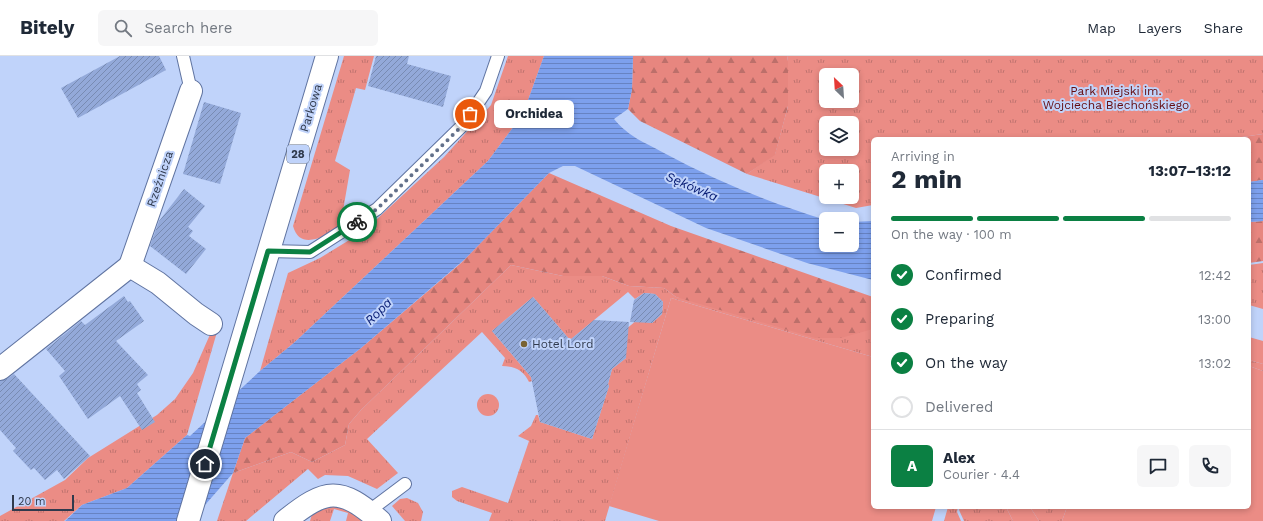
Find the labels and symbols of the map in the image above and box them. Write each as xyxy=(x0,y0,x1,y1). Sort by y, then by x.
north arrow xyxy=(819,68,859,108)
street label: Parkowa xyxy=(297,82,325,134)
park label: Park Miejski im. Wojciecha Biechońskiego xyxy=(1043,84,1189,112)
pin xyxy=(453,97,487,131)
callout: Orchidea xyxy=(494,100,574,128)
road number: 28 xyxy=(287,145,309,163)
street label: Rzeźnicza xyxy=(144,149,176,209)
water label: Sękówka xyxy=(664,169,720,204)
courier xyxy=(337,202,377,242)
water label: Ropa xyxy=(362,295,395,328)
place label: Hotel Lord xyxy=(532,337,594,351)
marker: Hotel Lord xyxy=(519,339,529,349)
pin xyxy=(188,447,222,481)
scale bar xyxy=(12,493,74,512)

